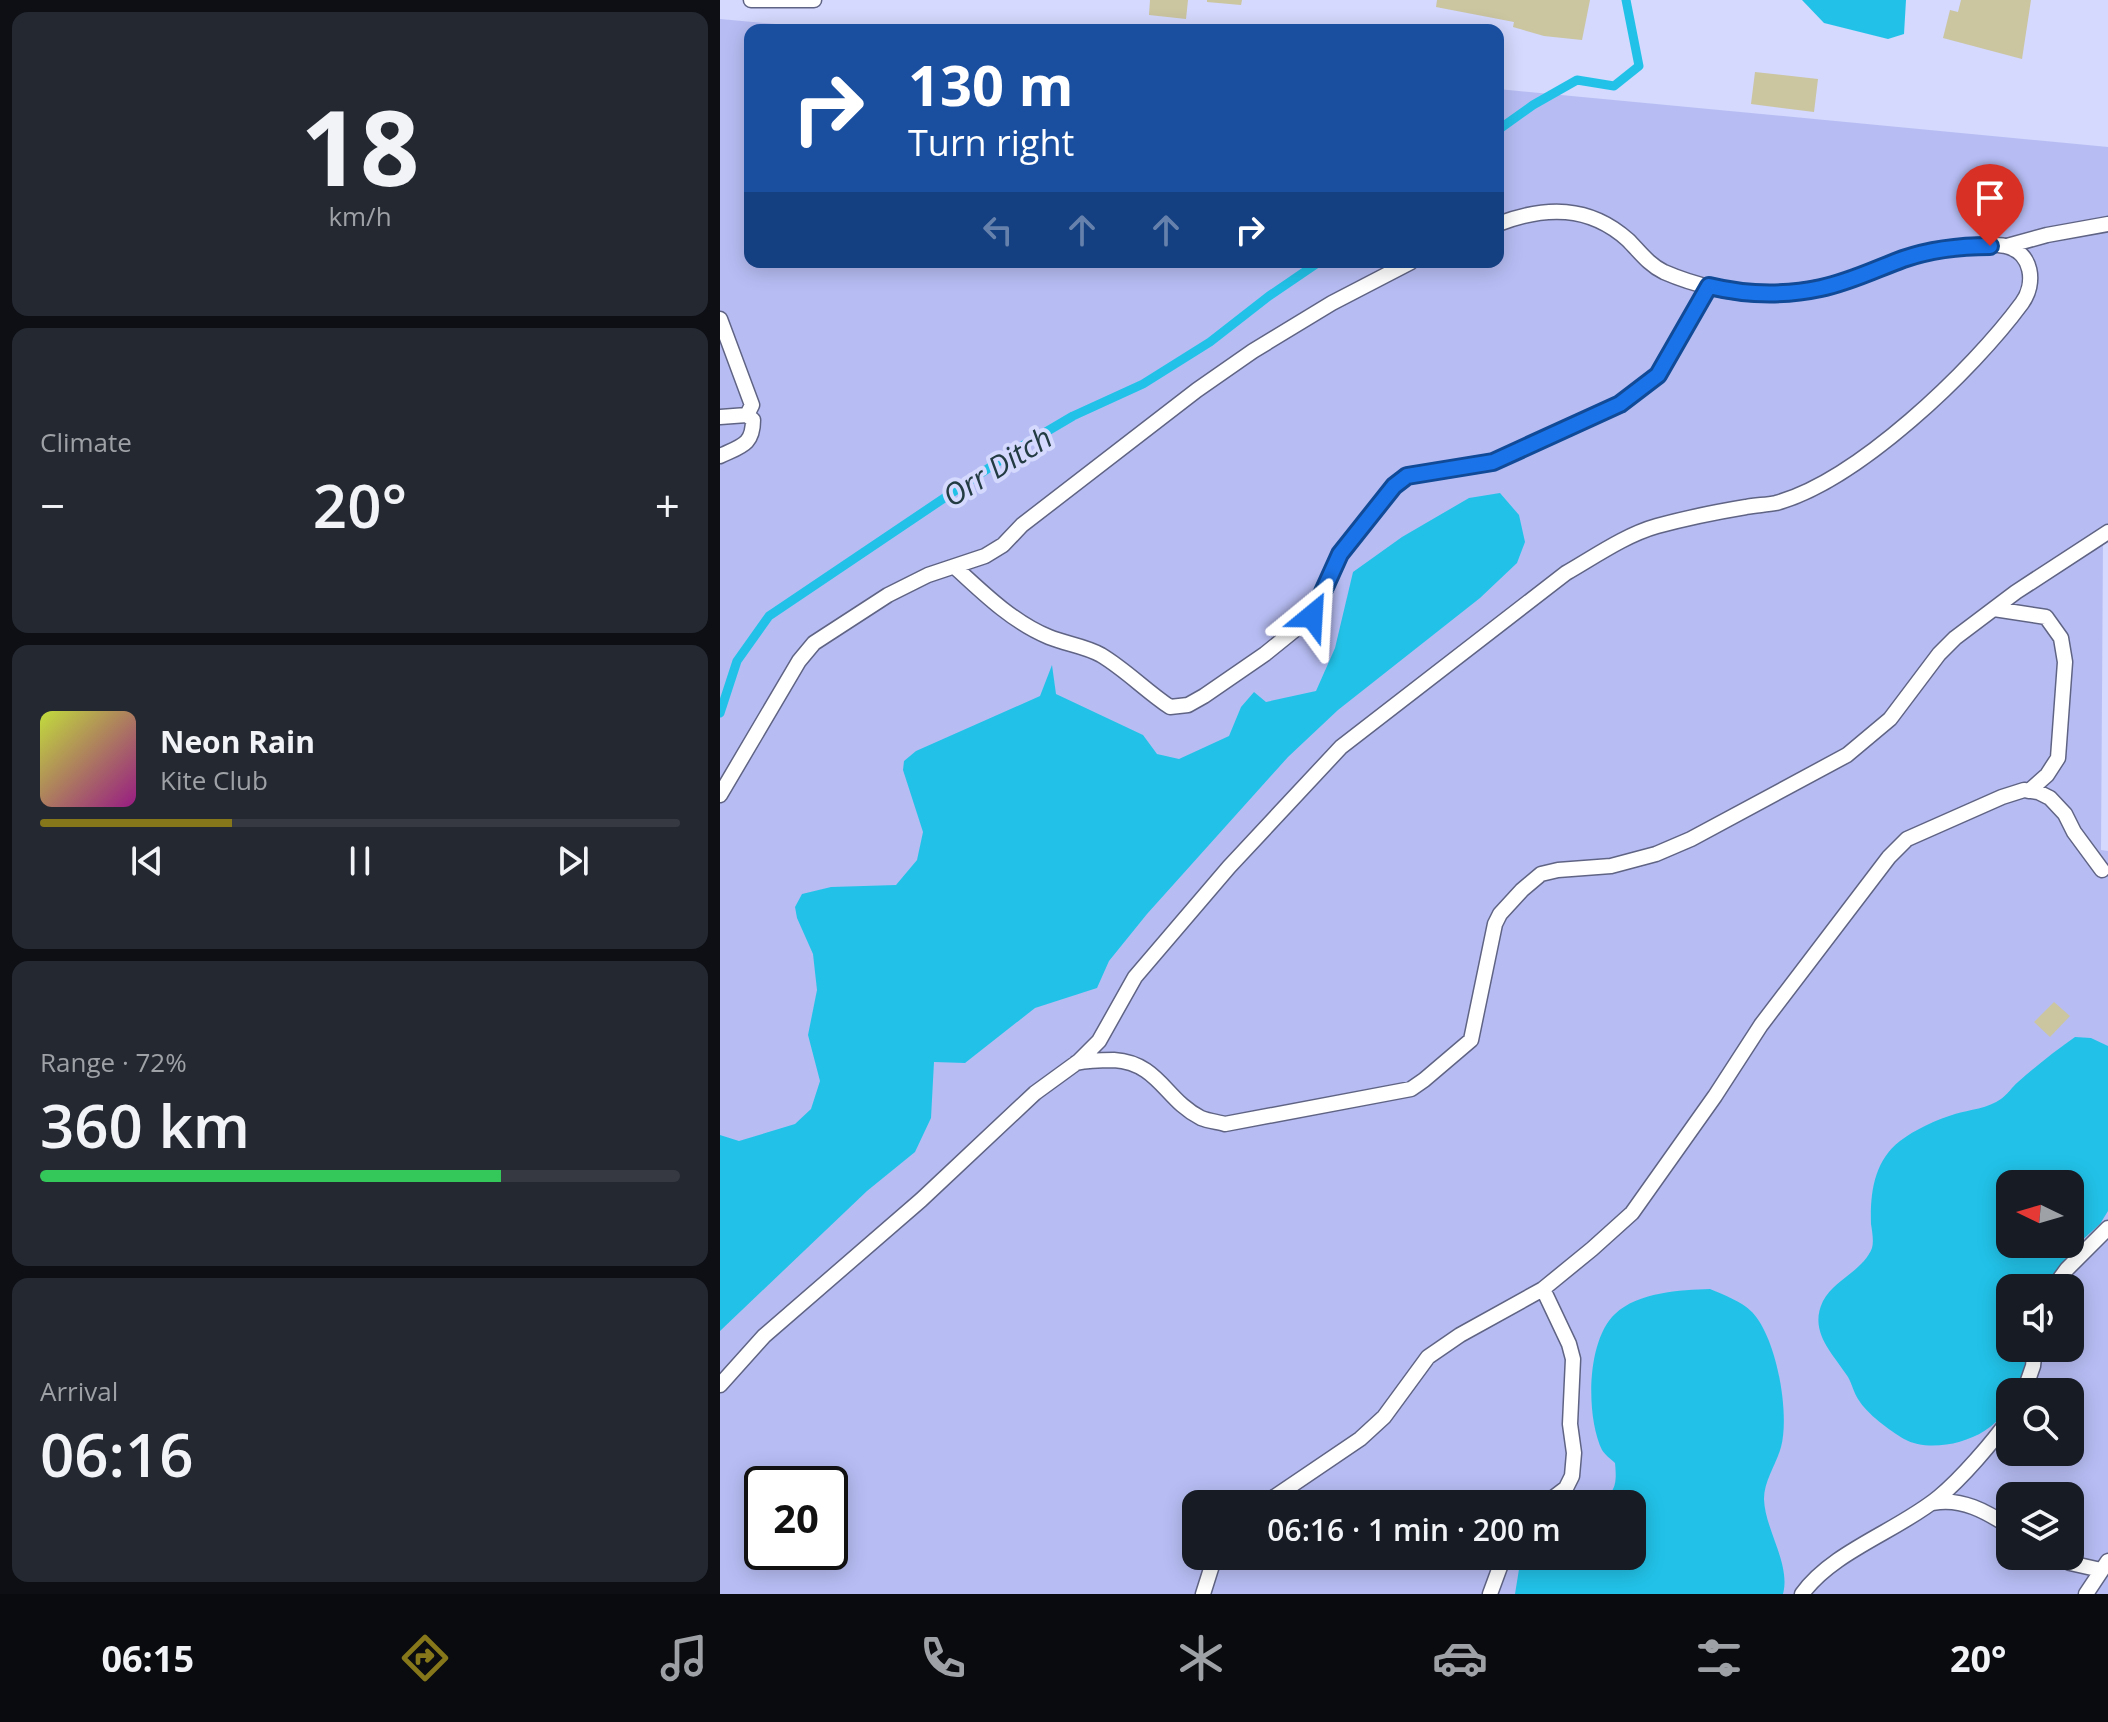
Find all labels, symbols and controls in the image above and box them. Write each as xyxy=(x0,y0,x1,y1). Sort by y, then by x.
text: 130 m xyxy=(908,46,1074,122)
icon: right xyxy=(776,56,880,160)
text: 18 xyxy=(301,75,419,216)
text: Turn right xyxy=(908,118,1074,167)
pin xyxy=(1956,164,2024,246)
icon: arrive xyxy=(1968,176,2012,220)
text: km/h xyxy=(328,198,392,234)
icon: left xyxy=(976,208,1020,252)
icon: ahead xyxy=(1060,208,1104,252)
icon: ahead xyxy=(1144,208,1188,252)
icon: right xyxy=(1228,208,1272,252)
water label: Orr Ditch xyxy=(935,416,1059,516)
text: Climate xyxy=(40,424,132,460)
text: 20° xyxy=(313,464,407,546)
text: − xyxy=(40,475,65,535)
text: + xyxy=(655,475,680,535)
position arrow xyxy=(1270,574,1354,658)
text: Neon Rain xyxy=(160,721,315,762)
text: Kite Club xyxy=(160,762,268,798)
icon: previous xyxy=(125,839,169,883)
icon: pause xyxy=(338,839,382,883)
icon: next xyxy=(551,839,595,883)
text: Range · 72% xyxy=(40,1044,187,1080)
text: 360 km xyxy=(40,1084,250,1166)
north arrow xyxy=(1996,1170,2084,1258)
map controls xyxy=(1996,1170,2084,1570)
button: sound xyxy=(1996,1274,2084,1362)
text: Arrival xyxy=(40,1373,118,1409)
button: search xyxy=(1996,1378,2084,1466)
text: 06:16 xyxy=(40,1413,194,1495)
speed limit sign: 20 xyxy=(744,1466,848,1570)
button: layers xyxy=(1996,1482,2084,1570)
text: 06:16 · 1 min · 200 m xyxy=(1267,1509,1561,1550)
icon: directions xyxy=(397,1630,453,1686)
icon: music xyxy=(656,1630,712,1686)
icon: phone xyxy=(915,1630,971,1686)
icon: climate xyxy=(1173,1630,1229,1686)
icon: car xyxy=(1432,1630,1488,1686)
icon: filters xyxy=(1691,1630,1747,1686)
text: 06:15 xyxy=(101,1634,194,1683)
text: 20° xyxy=(1950,1634,2007,1683)

